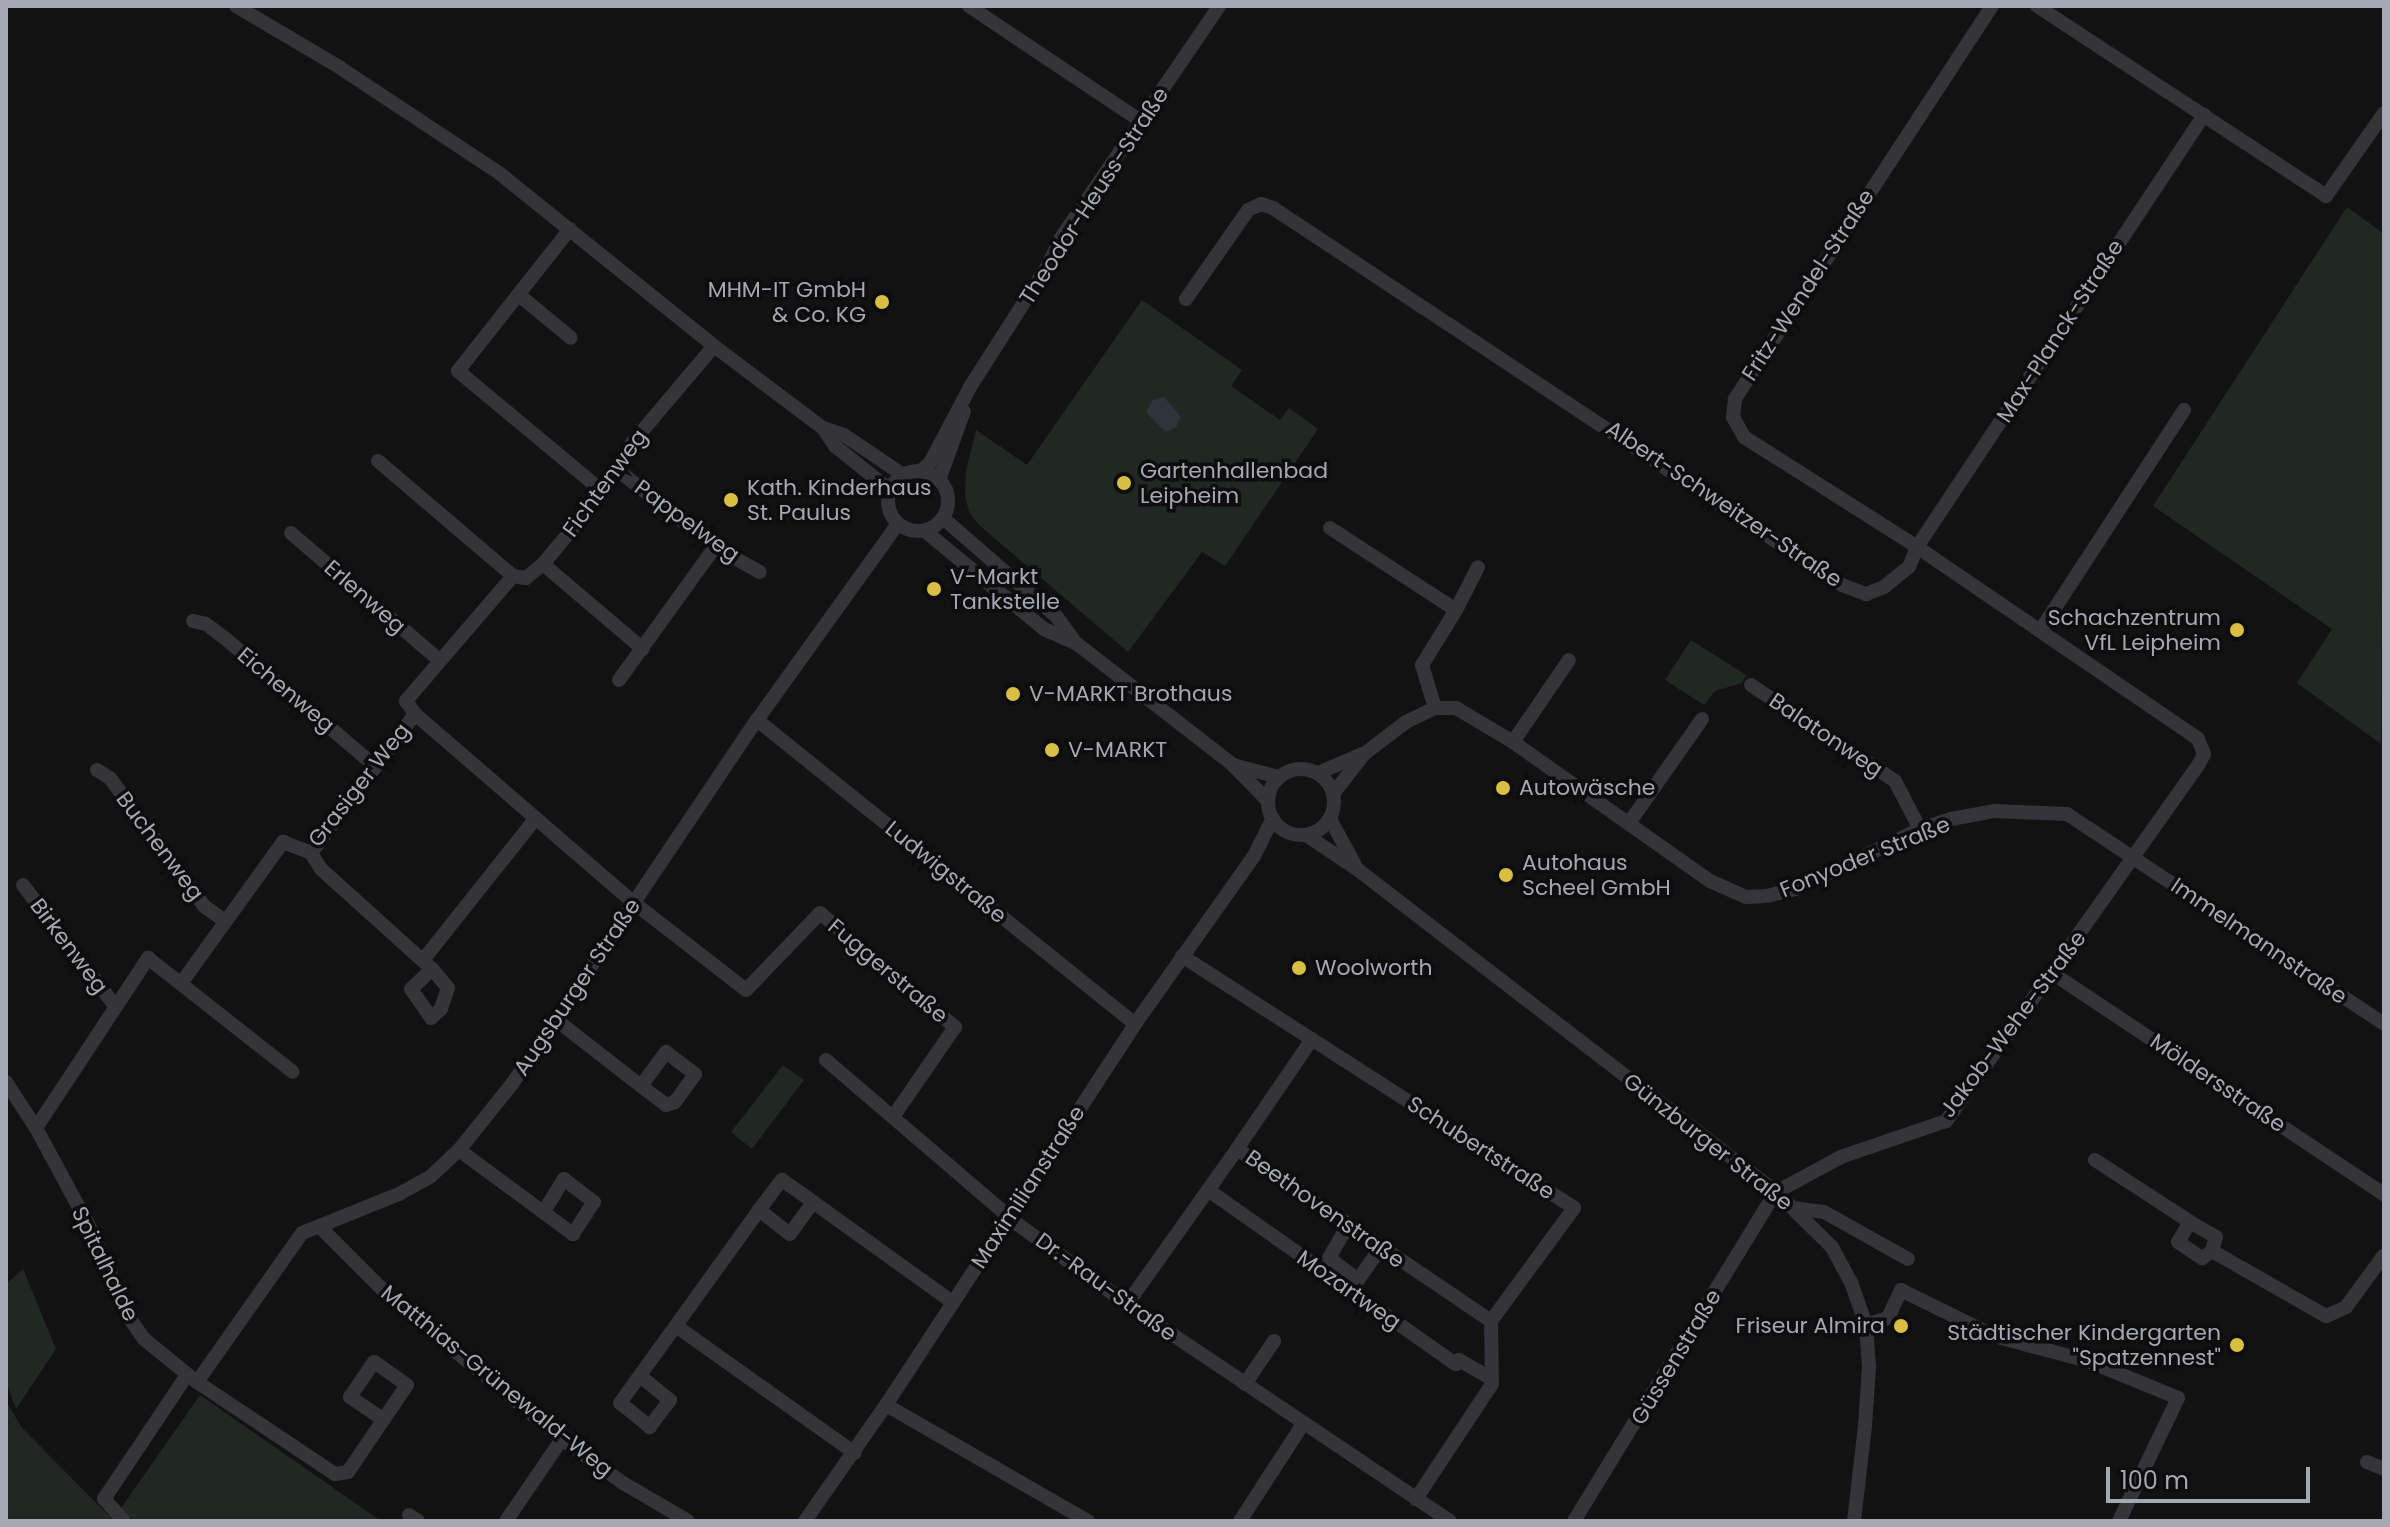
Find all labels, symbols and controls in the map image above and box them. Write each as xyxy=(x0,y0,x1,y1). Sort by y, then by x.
street label: Theodor-Heuss-Straße xyxy=(1014,82,1174,310)
street label: Fritz-Wendel-Straße xyxy=(1736,184,1880,386)
street label: Max-Planck-Straße xyxy=(1991,234,2129,428)
place label: MHM-IT GmbH & Co. KG xyxy=(708,276,866,328)
marker: MHM-IT GmbH & Co. KG xyxy=(873,293,891,311)
street label: Albert-Schweitzer-Straße xyxy=(1601,415,1847,593)
street label: Fichtenweg xyxy=(557,424,653,542)
place label: Gartenhallenbad Leipheim xyxy=(1140,457,1328,508)
street label: Pappelweg xyxy=(630,474,744,568)
place label: Kath. Kinderhaus St. Paulus xyxy=(747,474,932,526)
marker: Gartenhallenbad Leipheim xyxy=(1115,474,1133,492)
marker: Kath. Kinderhaus St. Paulus xyxy=(722,491,740,509)
street label: Erlenweg xyxy=(319,555,411,639)
place label: V-Markt Tankstelle xyxy=(950,563,1060,614)
marker: V-Markt Tankstelle xyxy=(925,580,943,598)
place label: Schachzentrum VfL Leipheim xyxy=(2048,604,2221,656)
marker: Schachzentrum VfL Leipheim xyxy=(2228,621,2246,639)
street label: Eichenweg xyxy=(232,642,340,738)
place label: V-MARKT Brothaus xyxy=(1029,681,1232,707)
marker: V-MARKT Brothaus xyxy=(1004,685,1022,703)
street label: Balatonweg xyxy=(1764,687,1888,783)
street label: Grasiger Weg xyxy=(303,718,415,852)
place label: V-MARKT xyxy=(1068,737,1167,763)
marker: V-MARKT xyxy=(1043,741,1061,759)
place label: Autowäsche xyxy=(1519,775,1655,801)
marker: Autowäsche xyxy=(1494,779,1512,797)
street label: Buchenweg xyxy=(111,786,209,906)
street label: Fonyoder Straße xyxy=(1776,811,1954,903)
street label: Ludwigstraße xyxy=(880,815,1012,929)
place label: Autohaus Scheel GmbH xyxy=(1522,849,1671,900)
marker: Autohaus Scheel GmbH xyxy=(1497,866,1515,884)
street label: Immelmannstraße xyxy=(2166,872,2352,1010)
street label: Birkenweg xyxy=(25,893,113,999)
street label: Augsburger Straße xyxy=(508,894,646,1080)
street label: Fuggerstraße xyxy=(823,913,953,1029)
street label: Jakob-Wehe-Straße xyxy=(1934,926,2092,1122)
place label: Woolworth xyxy=(1315,955,1432,981)
marker: Woolworth xyxy=(1290,959,1308,977)
street label: Möldersstraße xyxy=(2145,1028,2291,1138)
street label: Günzburger Straße xyxy=(1618,1068,1798,1216)
street label: Schubertstraße xyxy=(1402,1091,1560,1205)
street label: Maximilianstraße xyxy=(966,1101,1090,1273)
street label: Beethovenstraße xyxy=(1240,1144,1410,1274)
street label: Spitalhalde xyxy=(66,1202,144,1326)
street label: Dr.-Rau-Straße xyxy=(1030,1227,1182,1347)
street label: Mozartweg xyxy=(1292,1245,1406,1335)
street label: Matthias-Grünewald-Weg xyxy=(376,1279,618,1483)
street label: Güssenstraße xyxy=(1625,1285,1727,1429)
place label: Friseur Almira xyxy=(1736,1313,1885,1339)
marker: Friseur Almira xyxy=(1892,1317,1910,1335)
place label: Städtischer Kindergarten "Spatzennest" xyxy=(1947,1319,2221,1370)
marker: Städtischer Kindergarten "Spatzennest" xyxy=(2228,1336,2246,1354)
scale bar xyxy=(2110,1451,2314,1501)
text: 100 m xyxy=(2120,1464,2189,1497)

